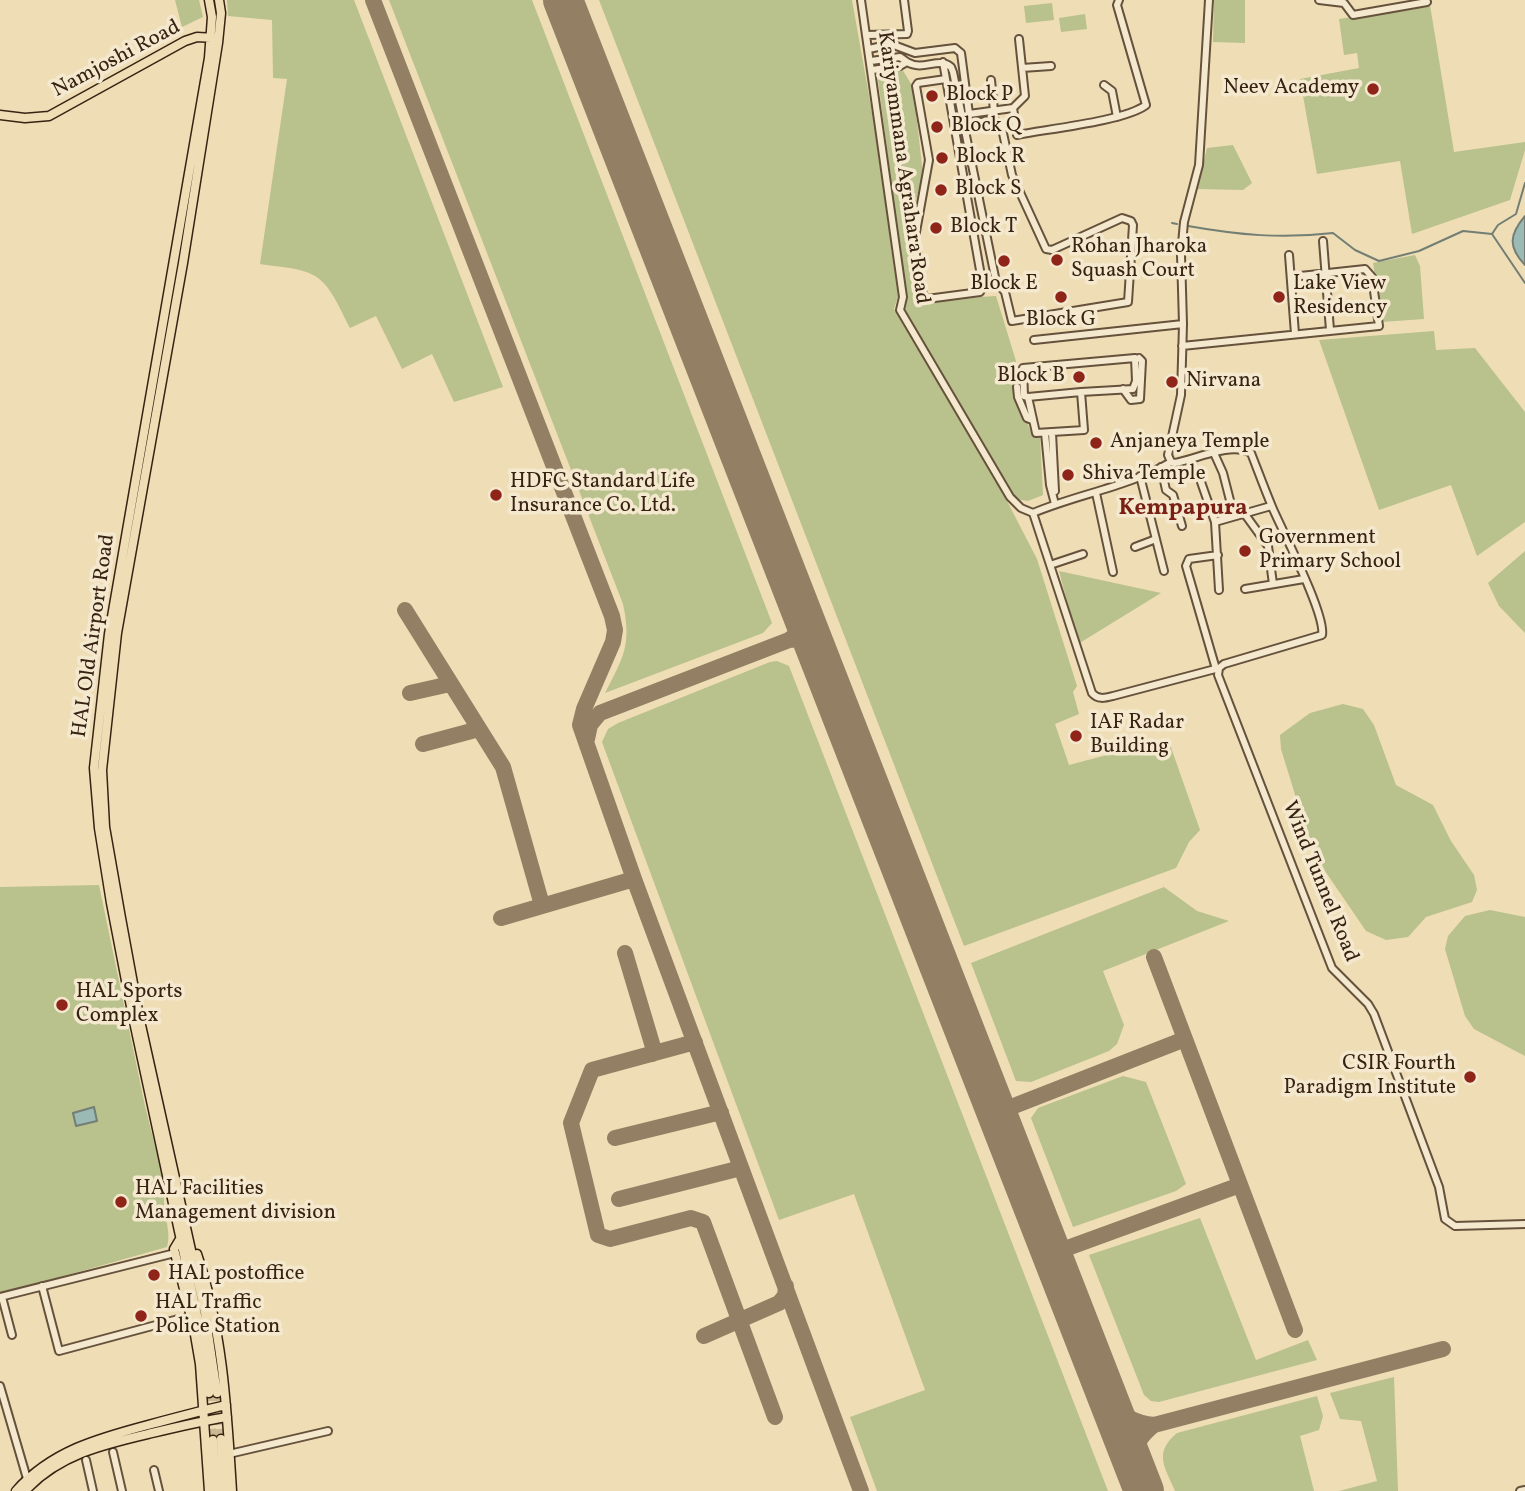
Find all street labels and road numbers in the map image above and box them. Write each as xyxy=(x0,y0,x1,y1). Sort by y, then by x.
street label: Namjoshi Road xyxy=(49,16,185,104)
street label: Kariyammana Agrahara Road xyxy=(870,30,934,306)
street label: HAL Old Airport Road xyxy=(68,533,122,739)
street label: Wind Tunnel Road xyxy=(1275,798,1363,966)

